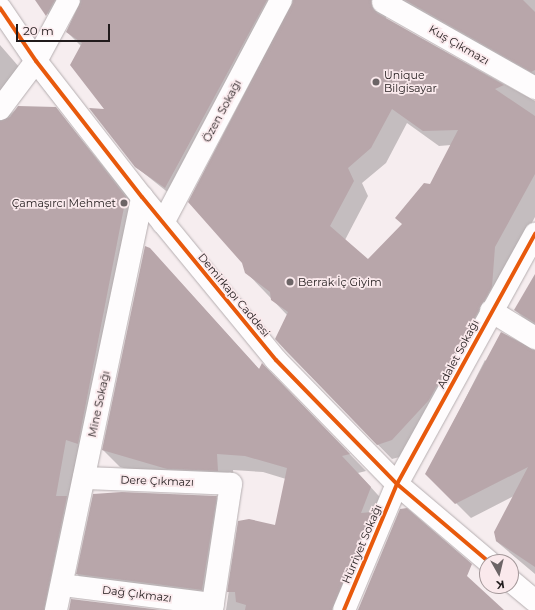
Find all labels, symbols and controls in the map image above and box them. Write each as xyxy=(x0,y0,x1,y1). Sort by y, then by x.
scale bar xyxy=(18,16,112,42)
street label: Kuş Çıkmazı xyxy=(427,22,491,68)
text: 20 m xyxy=(23,23,54,38)
place label: Unique Bilgisayar xyxy=(384,69,437,95)
marker: Unique Bilgisayar xyxy=(371,77,381,87)
street label: Özen Sokağı xyxy=(200,78,244,144)
place label: Çamaşırcı Mehmet xyxy=(12,196,116,210)
marker: Çamaşırcı Mehmet xyxy=(119,198,129,208)
street label: Demirkapı Caddesi xyxy=(195,251,273,339)
place label: Berrak İç Giyim xyxy=(298,275,382,289)
marker: Berrak İç Giyim xyxy=(285,277,295,287)
street label: Adalet Sokağı xyxy=(434,317,482,391)
street label: Mine Sokağı xyxy=(86,370,112,438)
street label: Dere Çıkmazı xyxy=(120,473,194,489)
street label: Hürriyet Sokağı xyxy=(339,502,385,586)
north arrow xyxy=(479,554,519,594)
text: K xyxy=(496,577,506,592)
street label: Dağ Çıkmazı xyxy=(101,583,173,605)

